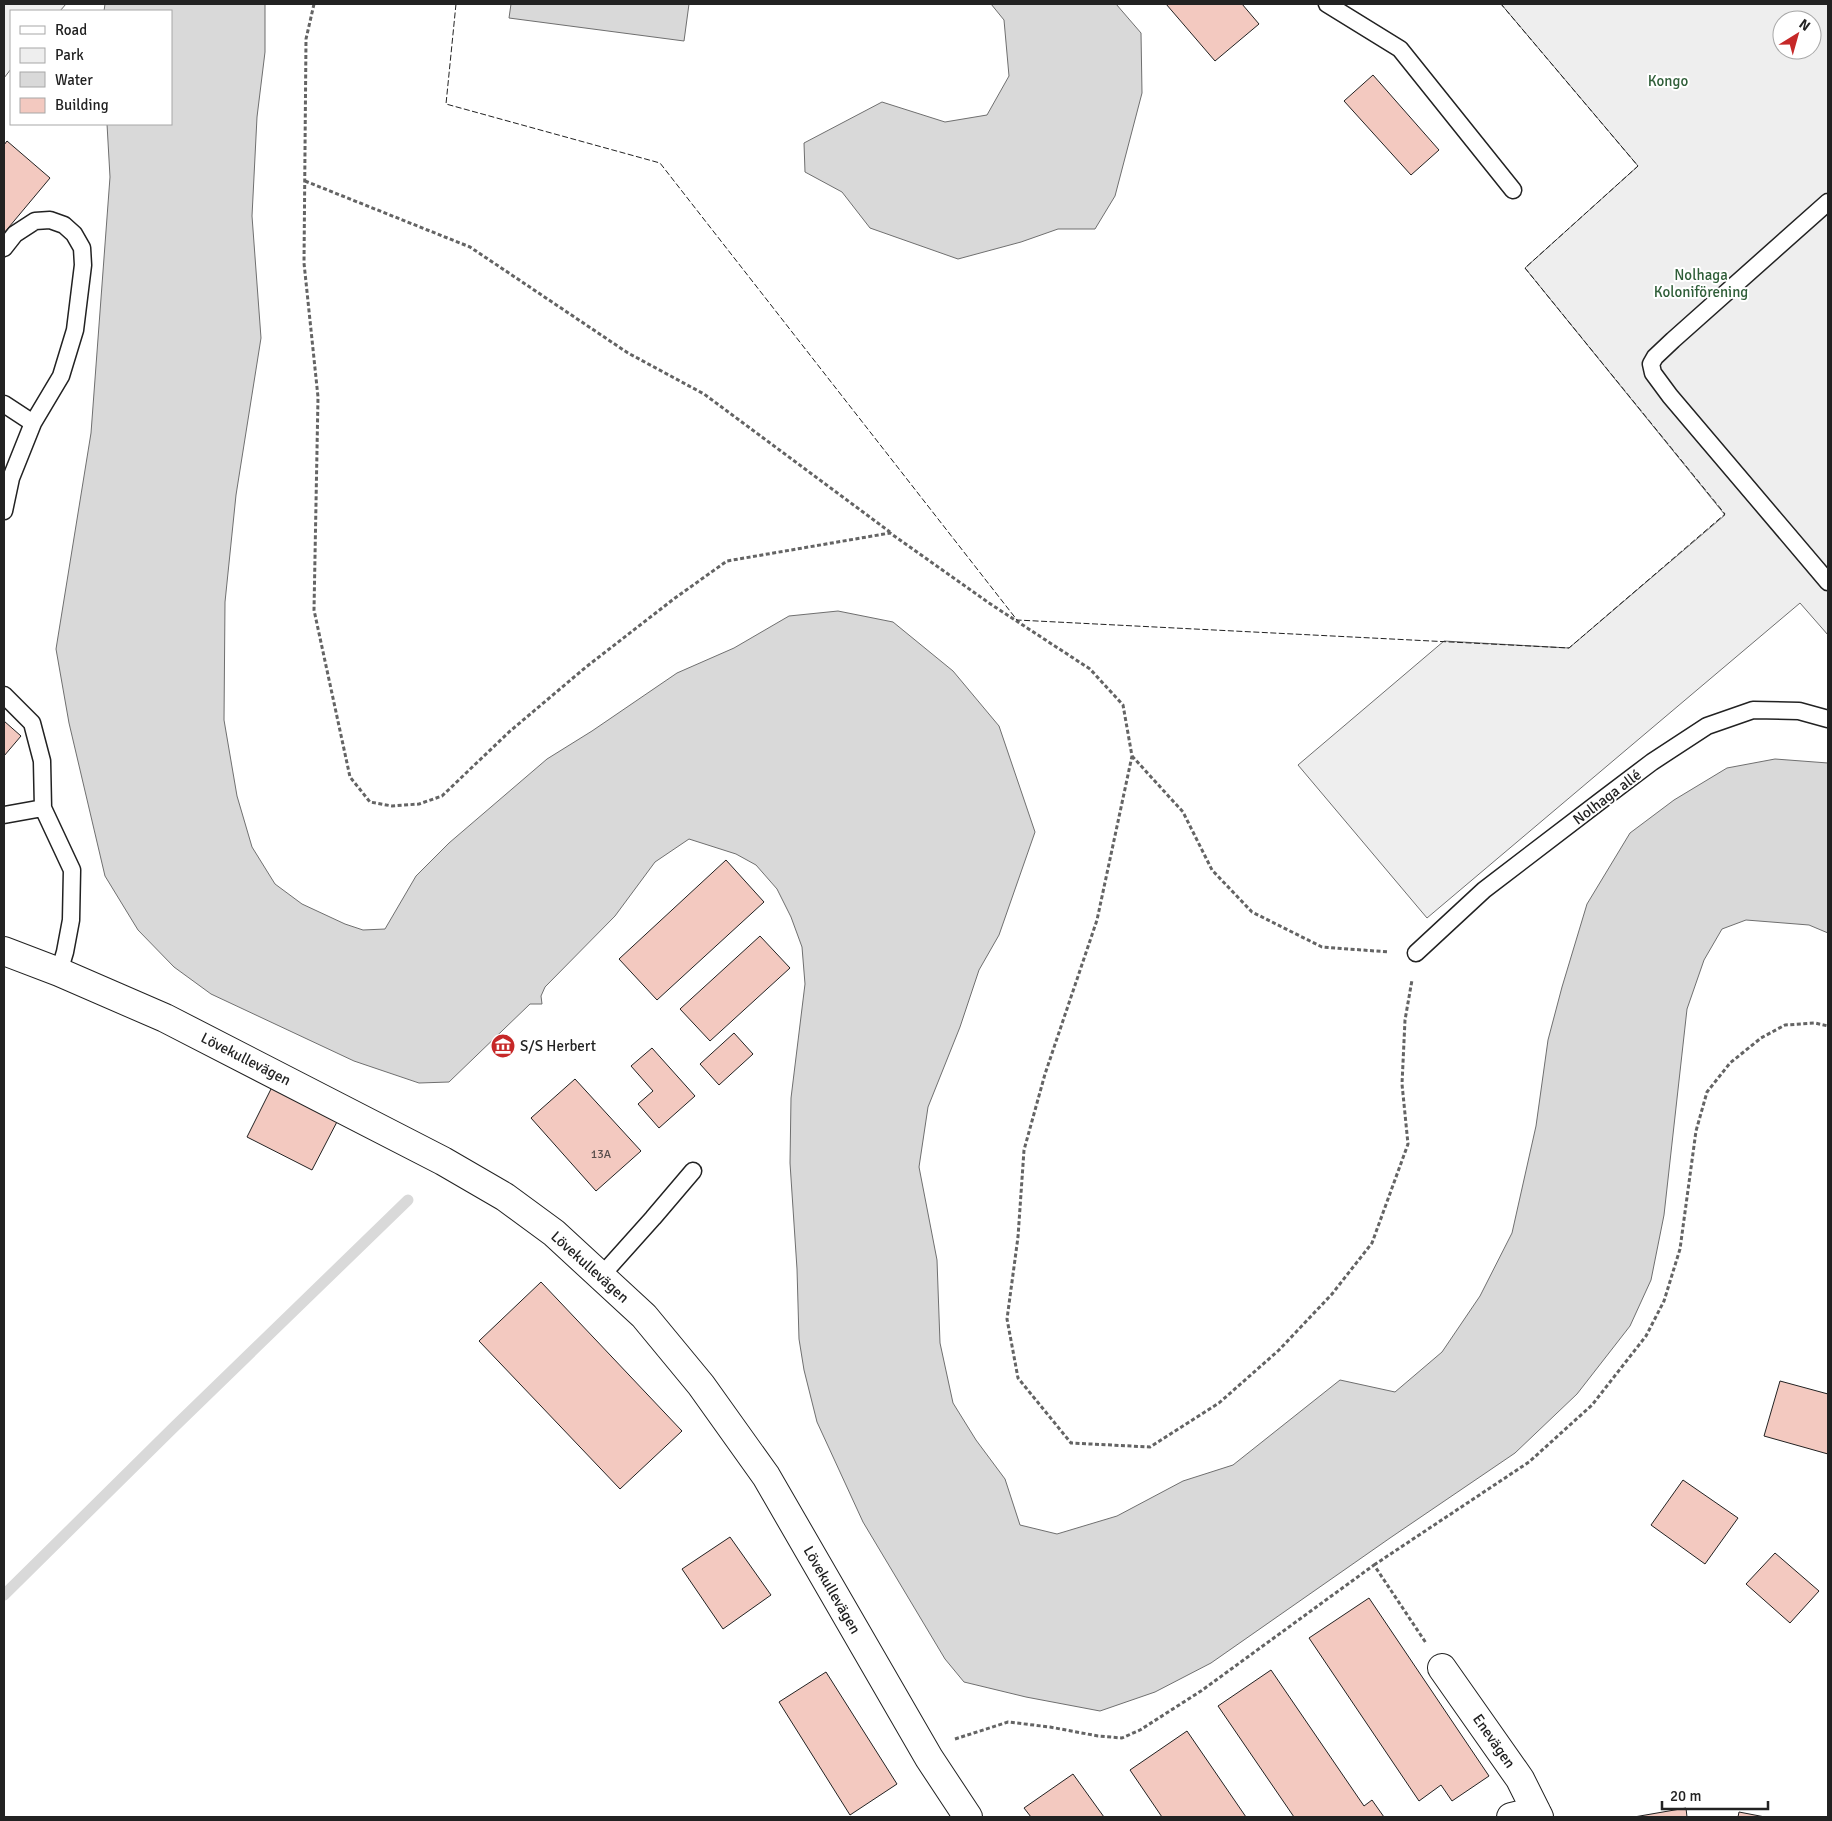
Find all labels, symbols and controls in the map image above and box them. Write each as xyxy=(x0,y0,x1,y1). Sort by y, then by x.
legend xyxy=(10,10,172,125)
north arrow xyxy=(1772,10,1822,60)
text: N xyxy=(1796,15,1814,35)
text: Road xyxy=(55,21,87,39)
text: Park xyxy=(55,46,84,64)
text: Water xyxy=(55,71,93,89)
park label: Kongo xyxy=(1648,72,1688,90)
text: Building xyxy=(55,96,109,114)
park label: Nolhaga Koloniförening xyxy=(1654,266,1748,301)
street label: Nolhaga allé xyxy=(1569,766,1645,828)
street label: Lövekullevägen xyxy=(198,1029,294,1089)
museum icon: S/S Herbert xyxy=(490,1033,516,1059)
place label: S/S Herbert xyxy=(520,1037,596,1055)
house number: 13A xyxy=(591,1147,612,1162)
street label: Lövekullevägen xyxy=(547,1227,633,1307)
street label: Lövekullevägen xyxy=(800,1543,864,1637)
street label: Enevägen xyxy=(1469,1710,1519,1772)
scale bar xyxy=(1662,1778,1768,1810)
text: 20 m xyxy=(1670,1787,1701,1805)

